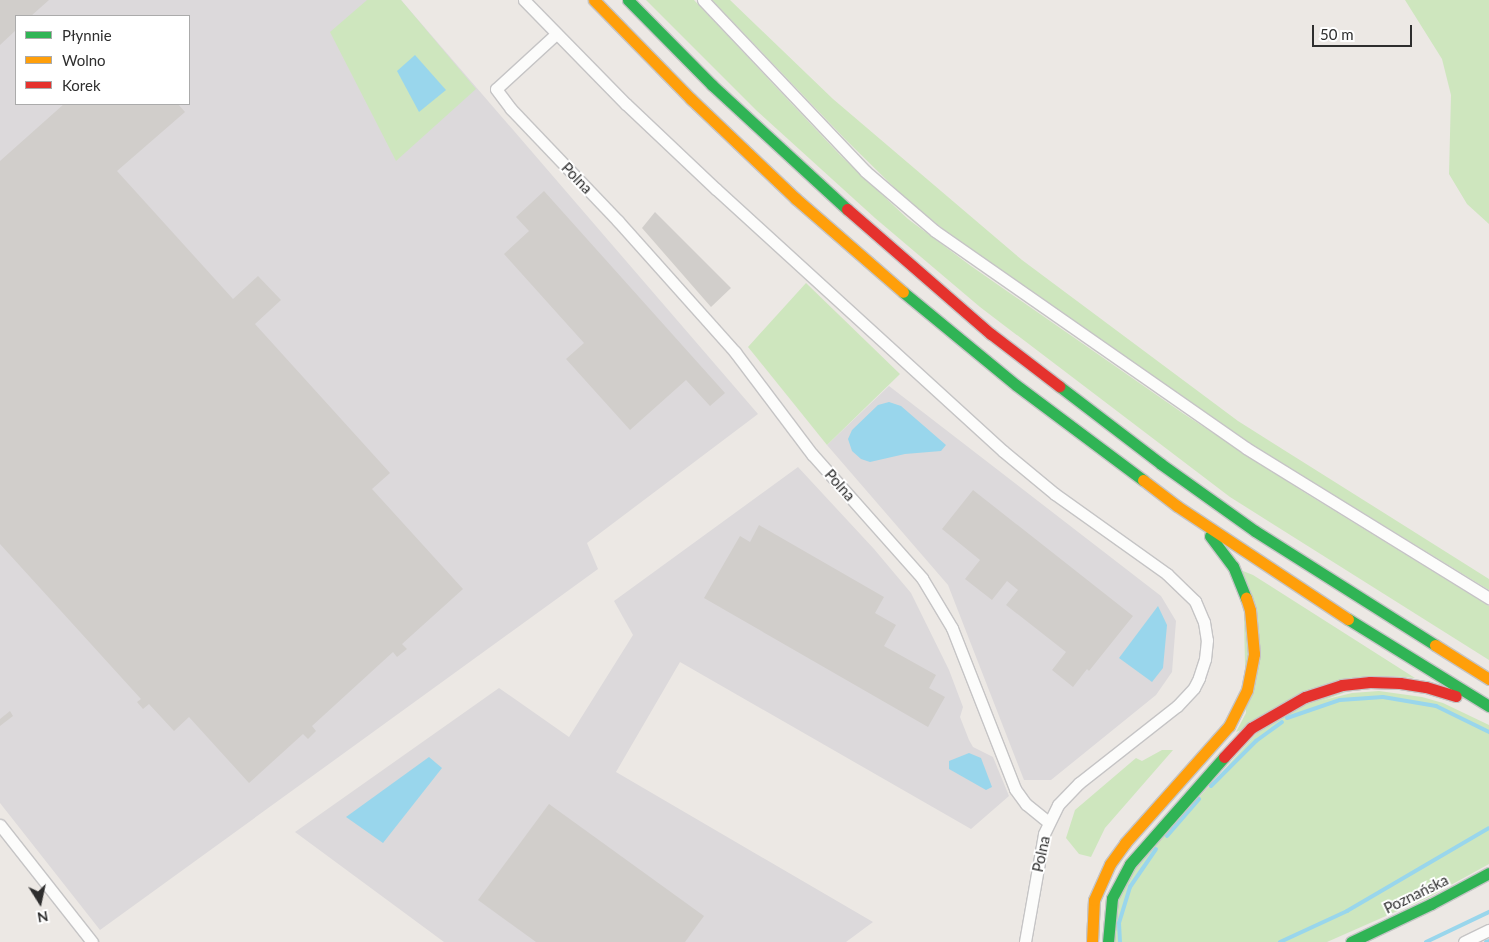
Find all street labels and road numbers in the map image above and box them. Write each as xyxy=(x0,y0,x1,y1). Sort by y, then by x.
street label: Polna xyxy=(558,159,596,197)
street label: Polna xyxy=(821,465,859,505)
street label: Polna xyxy=(1028,834,1054,874)
street label: Poznańska xyxy=(1381,871,1451,917)

